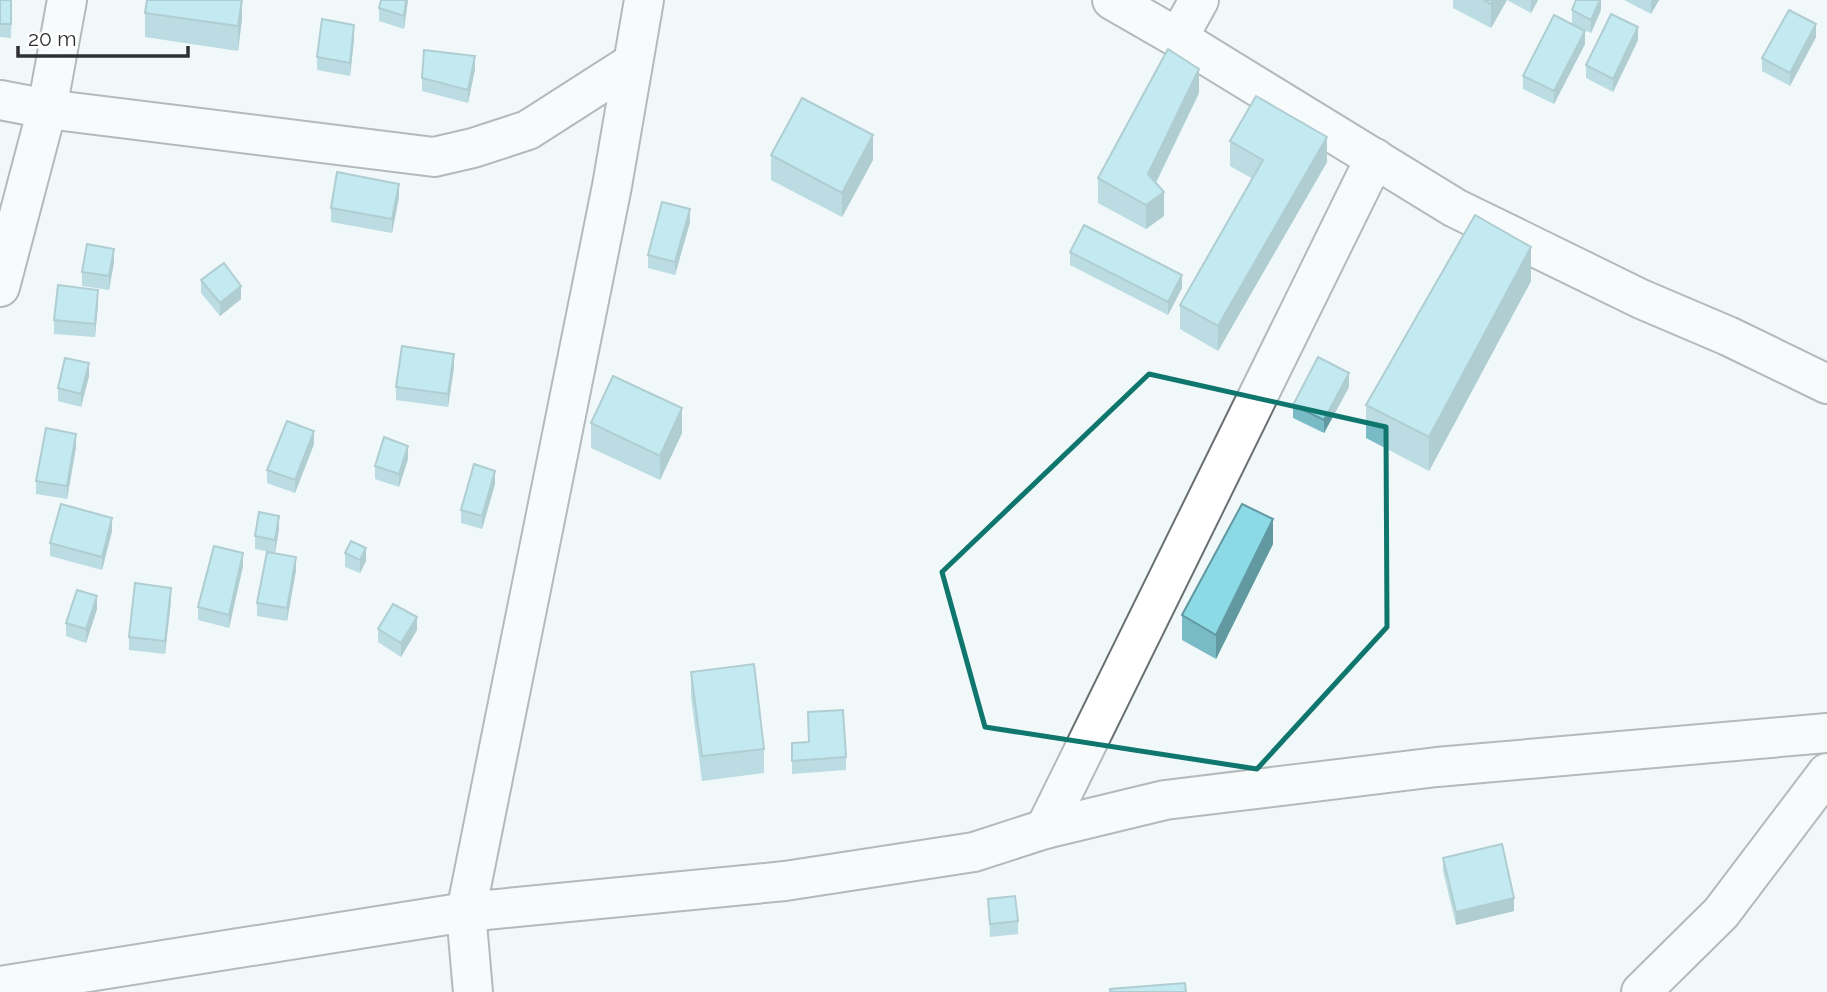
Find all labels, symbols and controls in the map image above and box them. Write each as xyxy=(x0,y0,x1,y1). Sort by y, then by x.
scale bar xyxy=(18,14,187,58)
text: 20 m xyxy=(28,26,76,51)

